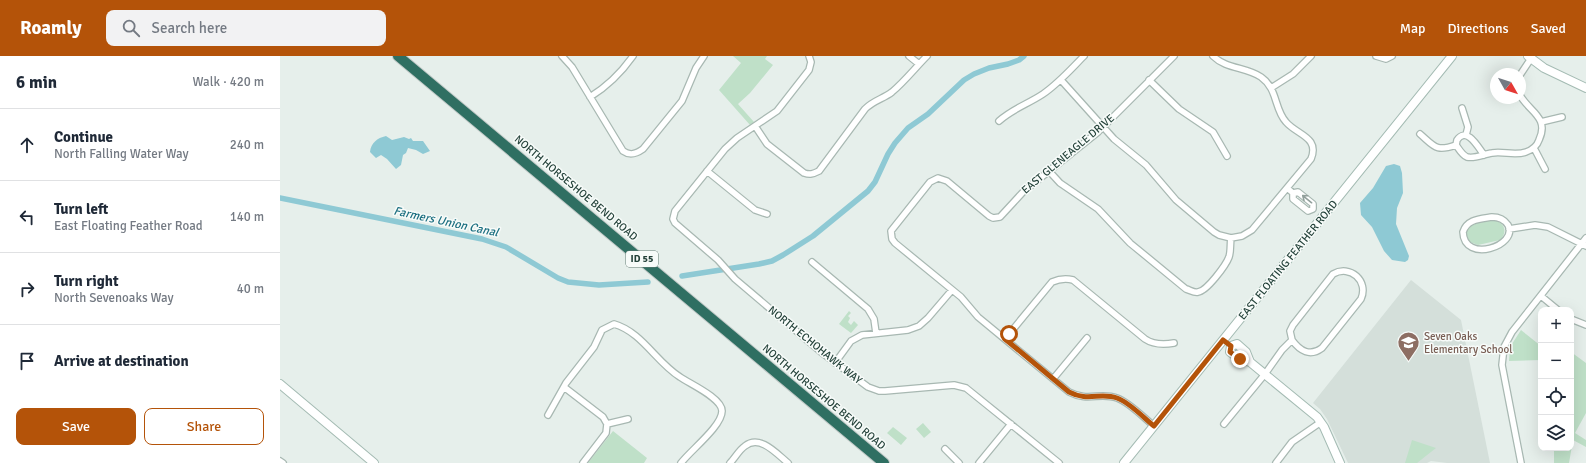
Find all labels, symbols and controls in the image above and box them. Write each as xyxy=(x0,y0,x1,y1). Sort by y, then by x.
search box xyxy=(106,10,386,46)
text: Roamly xyxy=(20,16,82,40)
icon: search xyxy=(120,17,142,39)
text: Search here xyxy=(152,19,227,37)
text: Map xyxy=(1400,20,1426,37)
text: Directions xyxy=(1448,20,1509,37)
text: Saved xyxy=(1531,20,1566,37)
north arrow xyxy=(1490,68,1526,104)
text: 6 min xyxy=(16,72,57,93)
text: Walk · 420 m xyxy=(193,74,264,90)
street label: EAST GLENEAGLE DRIVE xyxy=(1019,112,1117,196)
text: Continue xyxy=(54,128,113,146)
street label: NORTH HORSESHOE BEND ROAD xyxy=(512,133,640,243)
icon: ahead xyxy=(16,134,38,156)
text: 240 m xyxy=(230,137,264,153)
text: North Falling Water Way xyxy=(54,146,189,162)
one-way arrow xyxy=(1301,194,1312,203)
street label: EAST FLOATING FEATHER ROAD xyxy=(1236,198,1340,322)
text: Turn left xyxy=(54,200,108,218)
water label: Farmers Union Canal xyxy=(392,204,501,241)
icon: left xyxy=(16,206,38,228)
text: 140 m xyxy=(230,209,264,225)
text: East Floating Feather Road xyxy=(54,218,203,234)
road number: ID 55 xyxy=(626,251,658,267)
text: Turn right xyxy=(54,272,119,290)
icon: right xyxy=(16,278,38,300)
text: 40 m xyxy=(237,281,264,297)
text: North Sevenoaks Way xyxy=(54,290,174,306)
street label: NORTH ECHOHAWK WAY xyxy=(766,303,865,387)
map controls xyxy=(1538,307,1574,451)
button: + xyxy=(1538,307,1574,343)
route start xyxy=(1000,325,1018,343)
school or university icon: Seven Oaks Elementary School xyxy=(1395,329,1421,362)
place label: Seven Oaks Elementary School xyxy=(1424,330,1512,356)
street label: NORTH HORSESHOE BEND ROAD xyxy=(760,342,888,452)
button: − xyxy=(1538,343,1574,379)
icon: arrive xyxy=(16,350,38,372)
route end xyxy=(1231,350,1249,368)
text: Arrive at destination xyxy=(54,352,189,370)
button: locate xyxy=(1538,379,1574,415)
button: Save xyxy=(16,408,136,445)
button: Share xyxy=(144,408,264,445)
button: layers xyxy=(1538,415,1574,451)

